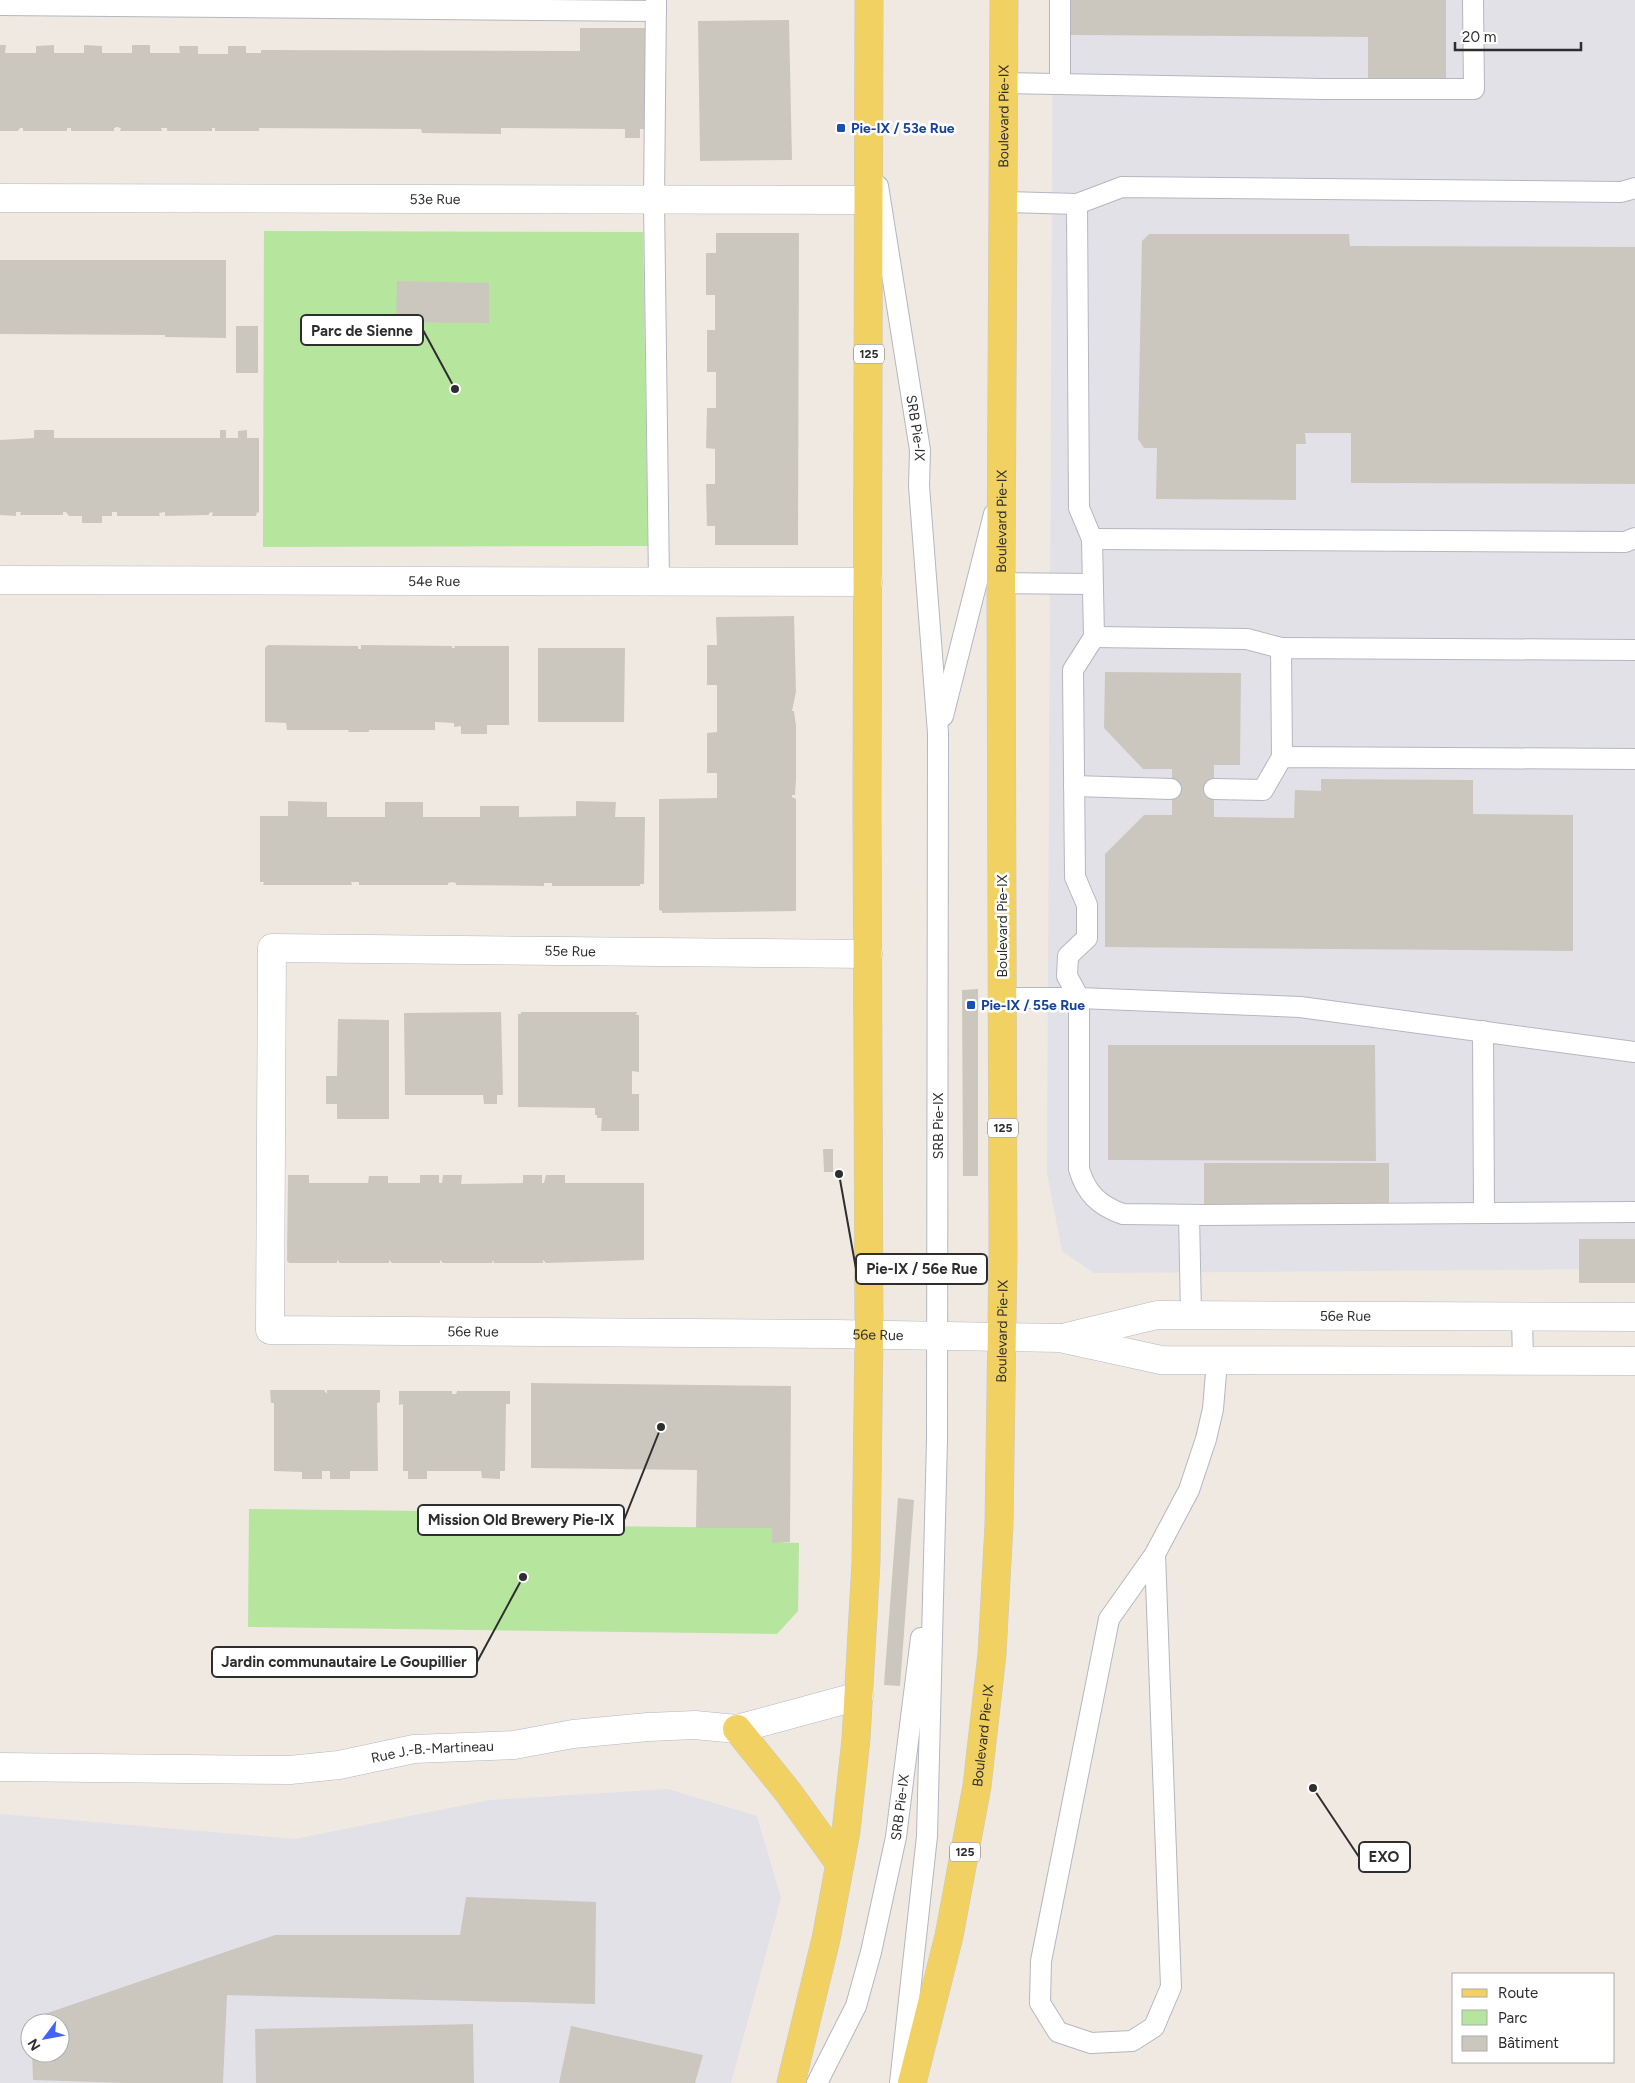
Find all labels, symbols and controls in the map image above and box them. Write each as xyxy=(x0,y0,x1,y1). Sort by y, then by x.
scale bar xyxy=(1455,20,1581,52)
text: 20 m xyxy=(1462,28,1496,46)
street label: Boulevard Pie-IX xyxy=(995,64,1013,168)
place label: Pie-IX / 53e Rue xyxy=(851,120,955,137)
marker: Pie-IX / 53e Rue xyxy=(835,122,847,134)
street label: 53e Rue xyxy=(409,191,461,208)
callout: Parc de Sienne xyxy=(301,315,423,345)
text: Parc de Sienne xyxy=(311,322,414,340)
road number: 125 xyxy=(854,344,884,364)
street label: SRB Pie-IX xyxy=(902,394,928,462)
street label: Boulevard Pie-IX xyxy=(993,469,1011,573)
street label: 54e Rue xyxy=(408,573,460,590)
street label: Boulevard Pie-IX xyxy=(994,874,1011,977)
street label: 55e Rue xyxy=(544,943,596,960)
place label: Pie-IX / 55e Rue xyxy=(981,997,1085,1014)
marker: Pie-IX / 55e Rue xyxy=(965,999,977,1011)
street label: SRB Pie-IX xyxy=(930,1092,947,1159)
road number: 125 xyxy=(988,1118,1018,1138)
callout: Pie-IX / 56e Rue xyxy=(856,1254,987,1284)
text: Pie-IX / 56e Rue xyxy=(866,1260,978,1278)
street label: Boulevard Pie-IX xyxy=(993,1279,1012,1383)
street label: 56e Rue xyxy=(1320,1308,1371,1325)
street label: 56e Rue xyxy=(447,1323,499,1341)
street label: 56e Rue xyxy=(852,1326,904,1344)
callout: Mission Old Brewery Pie-IX xyxy=(418,1505,624,1535)
text: Mission Old Brewery Pie-IX xyxy=(428,1511,615,1529)
callout: Jardin communautaire Le Goupillier xyxy=(212,1647,477,1677)
text: Jardin communautaire Le Goupillier xyxy=(221,1653,467,1671)
street label: Boulevard Pie-IX xyxy=(969,1683,998,1788)
street label: Rue J.-B.-Martineau xyxy=(369,1738,494,1767)
street label: SRB Pie-IX xyxy=(888,1773,913,1841)
road number: 125 xyxy=(950,1842,980,1861)
callout: EXO xyxy=(1359,1842,1410,1872)
text: EXO xyxy=(1369,1848,1400,1866)
legend xyxy=(1452,1973,1615,2063)
text: Route xyxy=(1498,1984,1538,2002)
text: Parc xyxy=(1498,2009,1527,2027)
north arrow xyxy=(20,2013,70,2063)
text: Bâtiment xyxy=(1498,2034,1559,2052)
text: N xyxy=(24,2036,44,2054)

